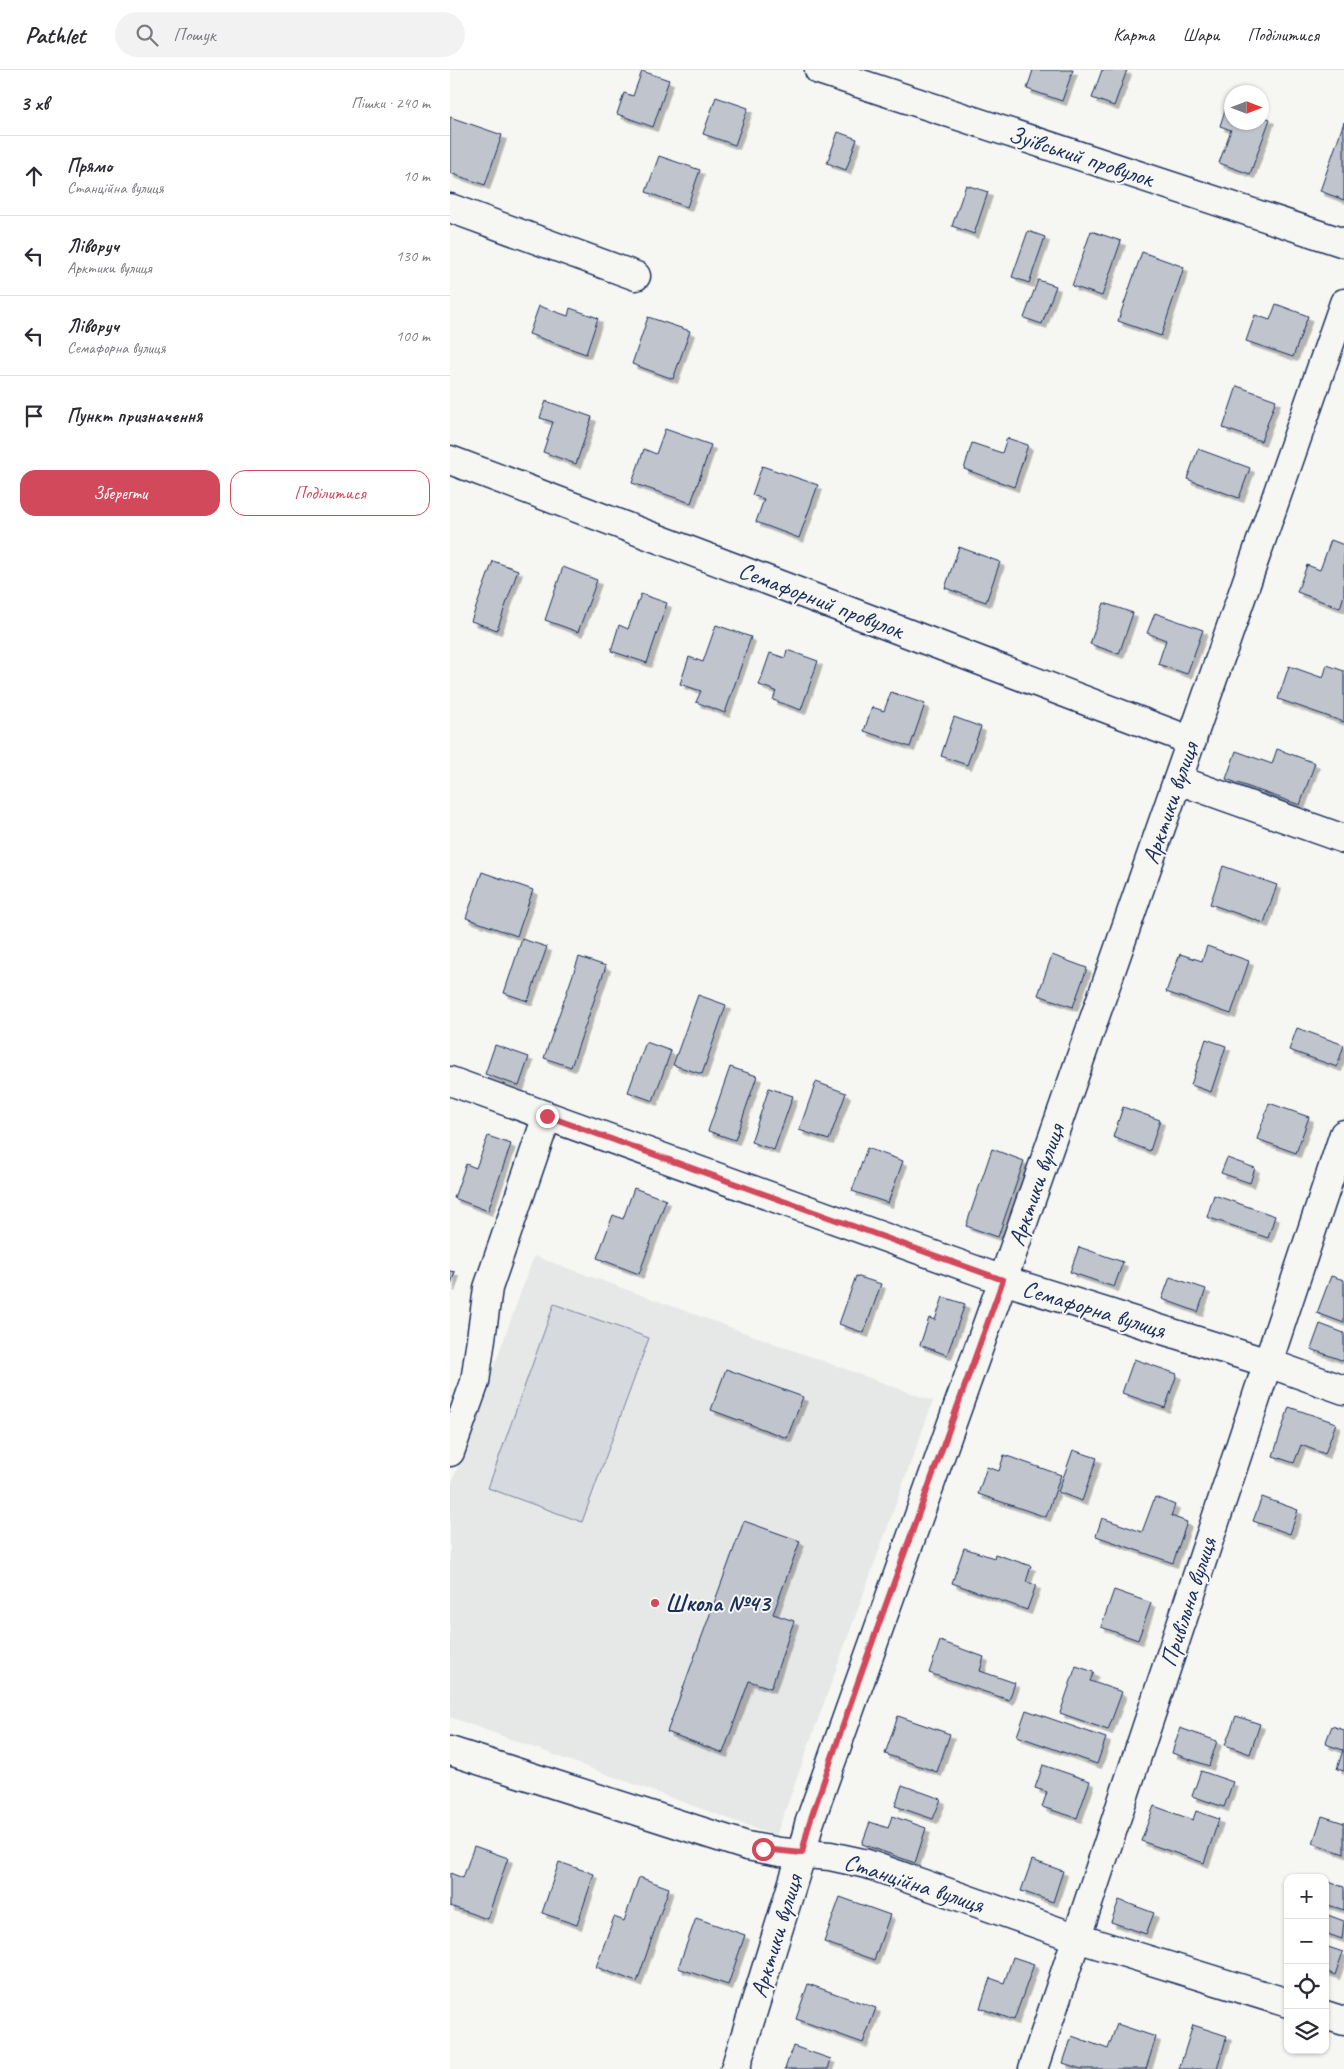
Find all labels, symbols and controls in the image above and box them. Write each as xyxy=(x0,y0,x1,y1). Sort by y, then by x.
search box xyxy=(115,12,465,57)
text: Pathlet xyxy=(25,20,85,50)
icon: search xyxy=(133,21,161,49)
text: Пошук xyxy=(173,23,216,47)
text: Карта xyxy=(1113,24,1154,46)
text: Шари xyxy=(1182,24,1219,46)
text: Поділитися xyxy=(1247,24,1319,46)
north arrow xyxy=(1224,85,1269,130)
text: 3 хв xyxy=(20,90,49,116)
text: Пішки · 240 m xyxy=(351,93,430,113)
street label: Зуївський провулок xyxy=(1005,119,1159,194)
text: Прямо xyxy=(67,154,112,178)
icon: ahead xyxy=(20,162,48,190)
text: 10 m xyxy=(403,166,430,186)
text: Станційна вулиця xyxy=(67,178,164,198)
text: Ліворуч xyxy=(67,234,119,258)
icon: left xyxy=(20,242,48,270)
text: 130 m xyxy=(396,246,430,266)
text: Арктики вулиця xyxy=(67,258,151,278)
text: Ліворуч xyxy=(67,314,119,338)
icon: left xyxy=(20,322,48,350)
text: 100 m xyxy=(396,326,430,346)
text: Семафорна вулиця xyxy=(67,338,165,358)
icon: arrive xyxy=(20,402,48,430)
text: Пункт призначення xyxy=(67,404,202,428)
button: Зберегти xyxy=(20,470,220,516)
button: Поділитися xyxy=(230,470,430,516)
street label: Семафорний провулок xyxy=(734,555,910,646)
street label: Арктики вулиця xyxy=(1135,737,1205,868)
route end xyxy=(536,1105,559,1128)
street label: Арктики вулиця xyxy=(1001,1119,1071,1250)
street label: Семафорна вулиця xyxy=(1019,1273,1170,1345)
street label: Привільна вулиця xyxy=(1153,1532,1223,1670)
place label: Школа №43 xyxy=(665,1588,772,1618)
marker: Школа №43 xyxy=(649,1597,661,1609)
route start xyxy=(752,1838,775,1861)
street label: Станційна вулиця xyxy=(840,1846,989,1920)
street label: Арктики вулиця xyxy=(743,1870,809,2001)
map controls xyxy=(1284,1874,1329,2054)
button: + xyxy=(1284,1874,1329,1919)
button: − xyxy=(1284,1919,1329,1964)
button: locate xyxy=(1284,1964,1329,2009)
button: layers xyxy=(1284,2009,1329,2054)

